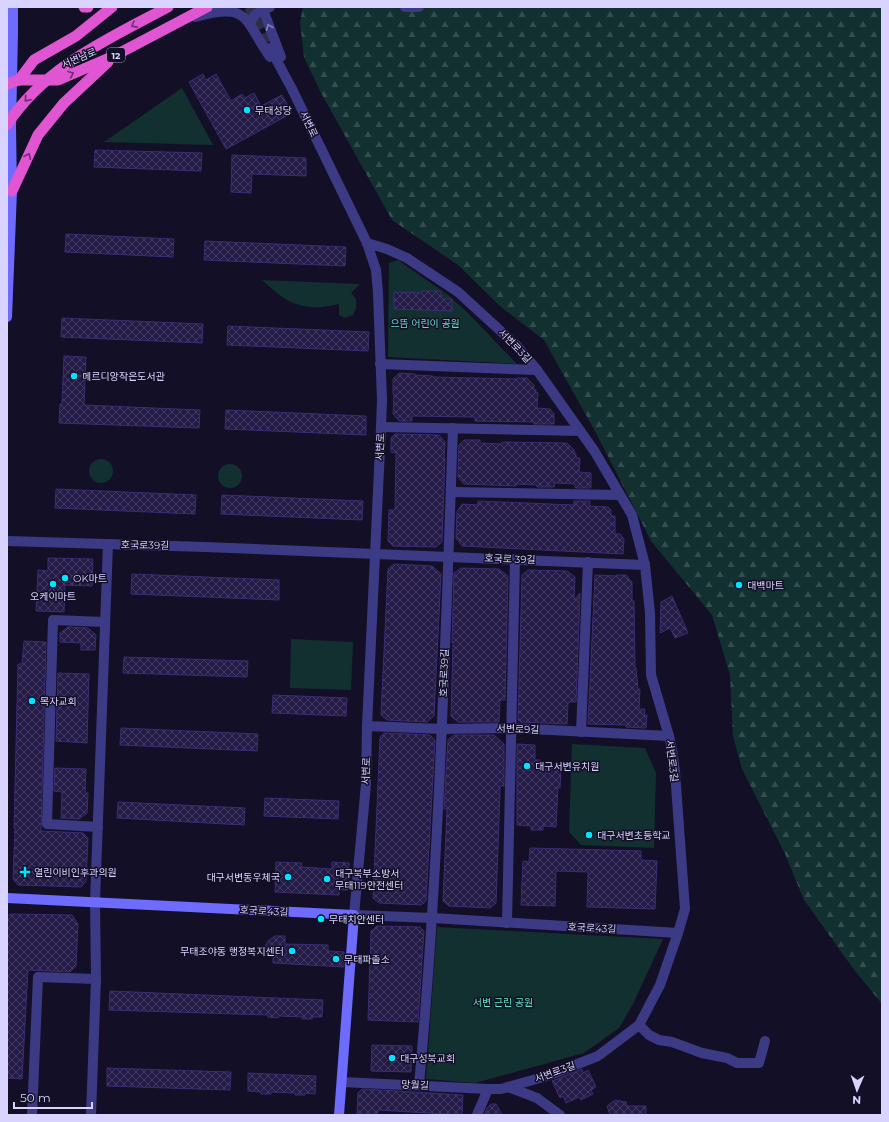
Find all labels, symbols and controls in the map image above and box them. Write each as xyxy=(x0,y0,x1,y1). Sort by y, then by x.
one-way arrow xyxy=(131,21,138,28)
one-way arrow xyxy=(265,23,273,30)
street label: 서변남로 xyxy=(60,45,98,71)
road number: 12 xyxy=(107,48,125,62)
one-way arrow xyxy=(68,71,75,79)
one-way arrow xyxy=(25,94,32,102)
place label: 무태성당 xyxy=(255,104,292,117)
marker: 무태성당 xyxy=(242,105,252,115)
street label: 서변로 xyxy=(297,109,321,139)
one-way arrow xyxy=(23,152,31,160)
park label: 으뜸 어린이 공원 xyxy=(390,317,460,330)
street label: 서변로3길 xyxy=(496,326,534,366)
place label: 메르디앙작은도서관 xyxy=(82,370,166,383)
marker: 메르디앙작은도서관 xyxy=(69,371,79,381)
street label: 서변로 xyxy=(373,433,387,461)
street label: 호국로39길 xyxy=(121,538,169,552)
street label: 호국로 39길 xyxy=(484,552,536,566)
place label: OK마트 xyxy=(73,572,107,585)
marker: OK마트 xyxy=(60,573,70,583)
marker: 오케이마트 xyxy=(48,579,58,589)
place label: 대백마트 xyxy=(747,579,784,592)
marker: 대백마트 xyxy=(734,580,744,590)
place label: 오케이마트 xyxy=(30,590,76,603)
street label: 호국로39길 xyxy=(437,649,451,697)
place label: 목자교회 xyxy=(40,695,77,708)
marker: 목자교회 xyxy=(27,696,37,706)
street label: 서변로9길 xyxy=(496,722,540,736)
street label: 서변로3길 xyxy=(663,739,681,783)
street label: 서변로 xyxy=(359,757,373,785)
place label: 대구서변유치원 xyxy=(535,760,599,773)
marker: 대구서변유치원 xyxy=(522,761,532,771)
place label: 대구서변초등학교 xyxy=(597,829,671,842)
marker: 대구서변초등학교 xyxy=(584,830,594,840)
marker: 열린이비인후과의원 xyxy=(19,866,31,878)
place label: 열린이비인후과의원 xyxy=(34,866,117,879)
place label: 대구북부소방서 무태119안전센터 xyxy=(335,867,404,892)
place label: 대구서변동우체국 xyxy=(206,871,280,884)
marker: 대구서변동우체국 xyxy=(283,872,293,882)
marker: 대구북부소방서 무태119안전센터 xyxy=(322,874,332,884)
street label: 호국로43길 xyxy=(239,903,289,919)
place label: 무태치안센터 xyxy=(329,913,384,926)
marker: 무태치안센터 xyxy=(316,914,326,924)
street label: 호국로43길 xyxy=(567,920,617,936)
place label: 무태조야동 행정복지센터 xyxy=(180,945,284,958)
marker: 무태조야동 행정복지센터 xyxy=(287,946,297,956)
place label: 무태파출소 xyxy=(344,953,390,966)
marker: 무태파출소 xyxy=(331,954,341,964)
park label: 서변 근린 공원 xyxy=(473,996,533,1009)
place label: 대구성북교회 xyxy=(400,1052,455,1065)
marker: 대구성북교회 xyxy=(387,1053,397,1063)
street label: 서변로3길 xyxy=(533,1059,577,1085)
north arrow xyxy=(837,1070,877,1110)
street label: 망월길 xyxy=(401,1078,429,1092)
scale bar xyxy=(14,1084,92,1110)
text: 50 m xyxy=(20,1090,51,1105)
text: N xyxy=(852,1093,861,1107)

